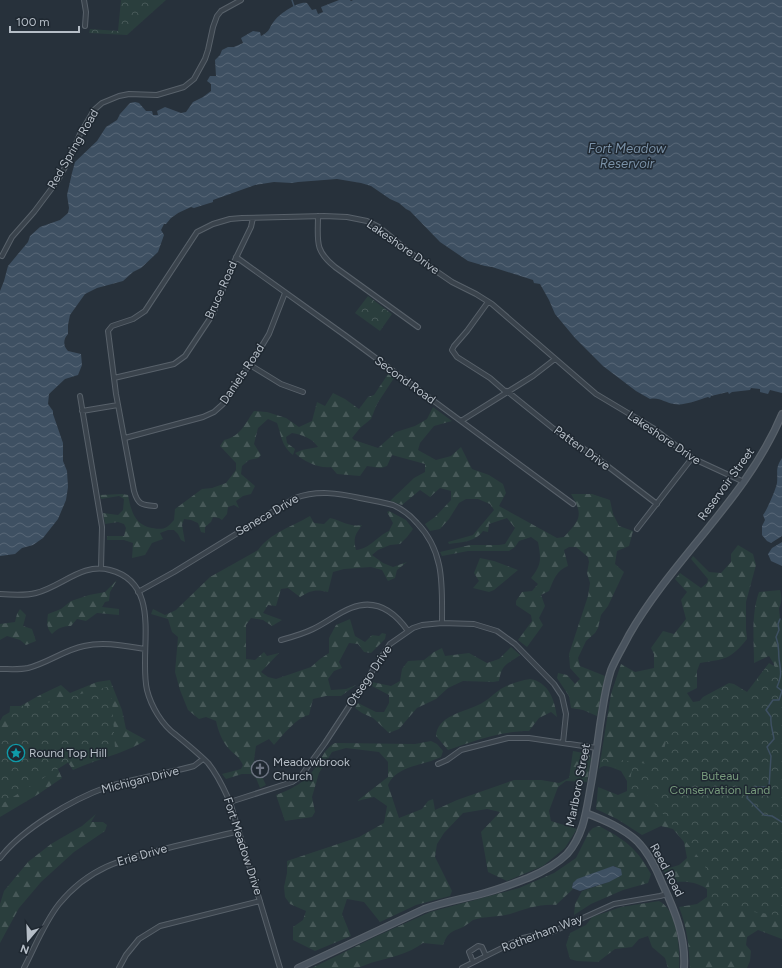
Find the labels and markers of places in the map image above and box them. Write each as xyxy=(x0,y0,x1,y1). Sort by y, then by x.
place icon: Round Top Hill xyxy=(6,743,26,763)
place label: Round Top Hill xyxy=(29,746,107,760)
place label: Meadowbrook Church xyxy=(273,755,350,783)
church icon: Meadowbrook Church xyxy=(250,759,270,779)

